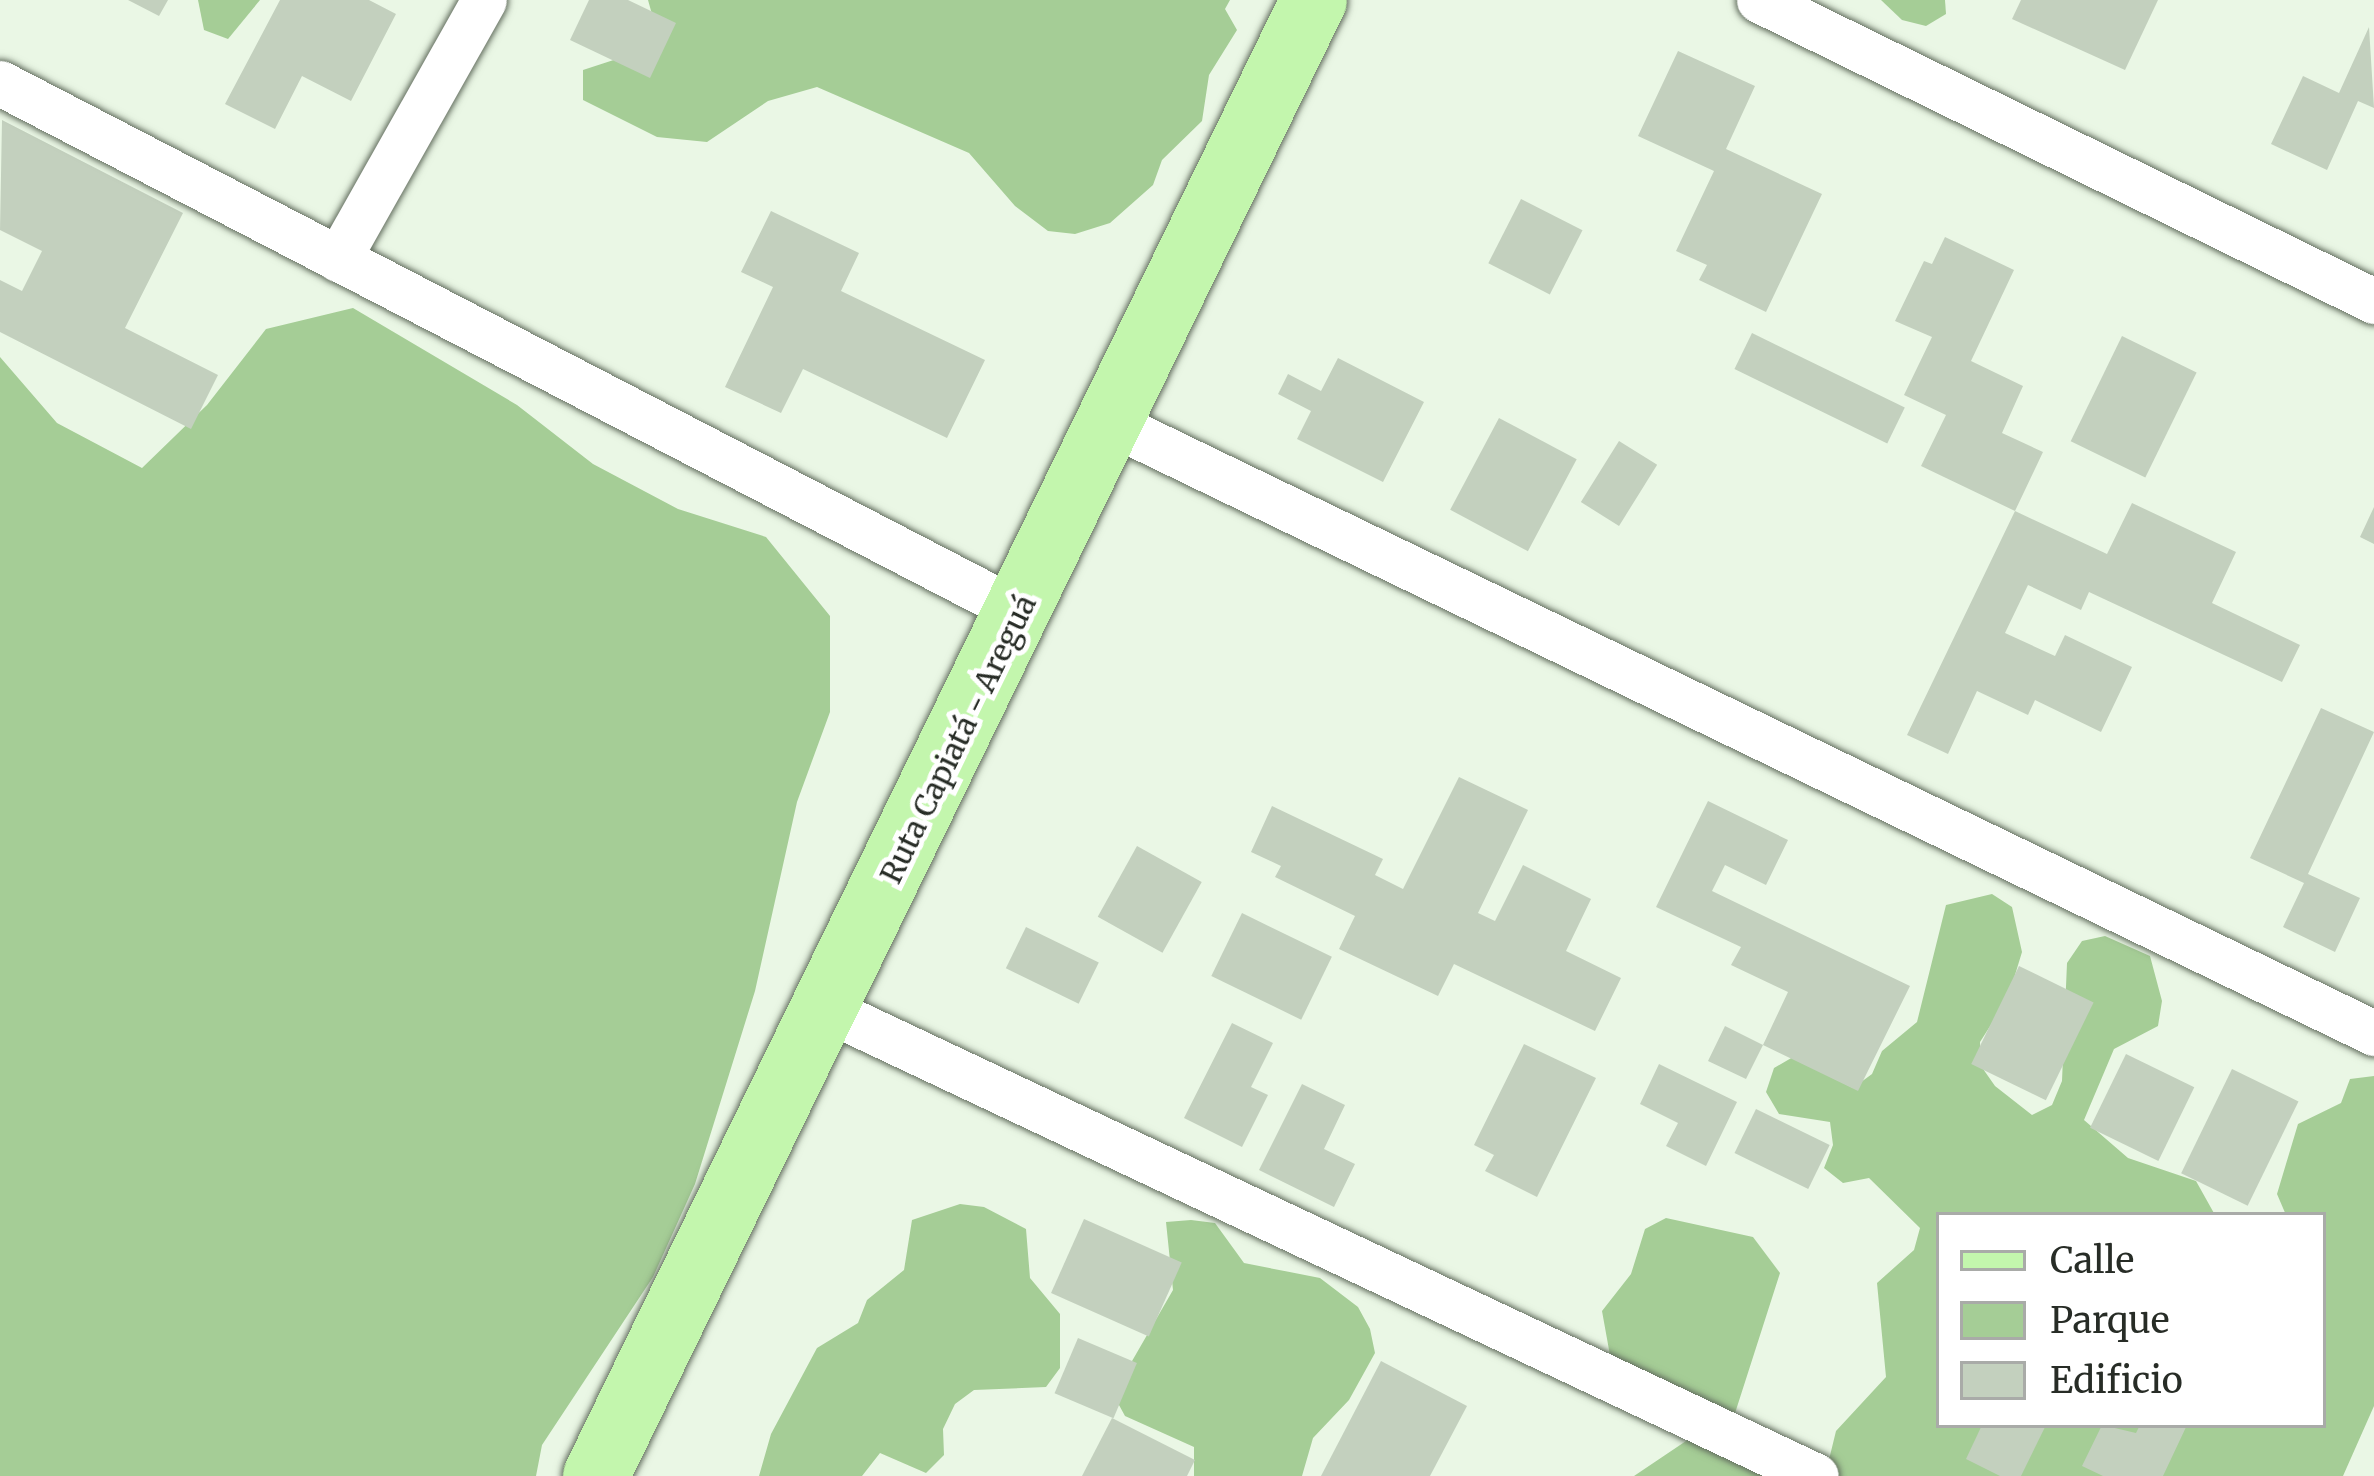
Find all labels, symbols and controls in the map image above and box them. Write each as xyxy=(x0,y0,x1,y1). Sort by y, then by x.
street label: Ruta Capiatá - Areguá xyxy=(873,589,1043,889)
legend xyxy=(1936,1212,2326,1428)
text: Calle xyxy=(2050,1238,2134,1283)
text: Parque xyxy=(2050,1298,2170,1343)
text: Edificio xyxy=(2050,1358,2183,1403)

